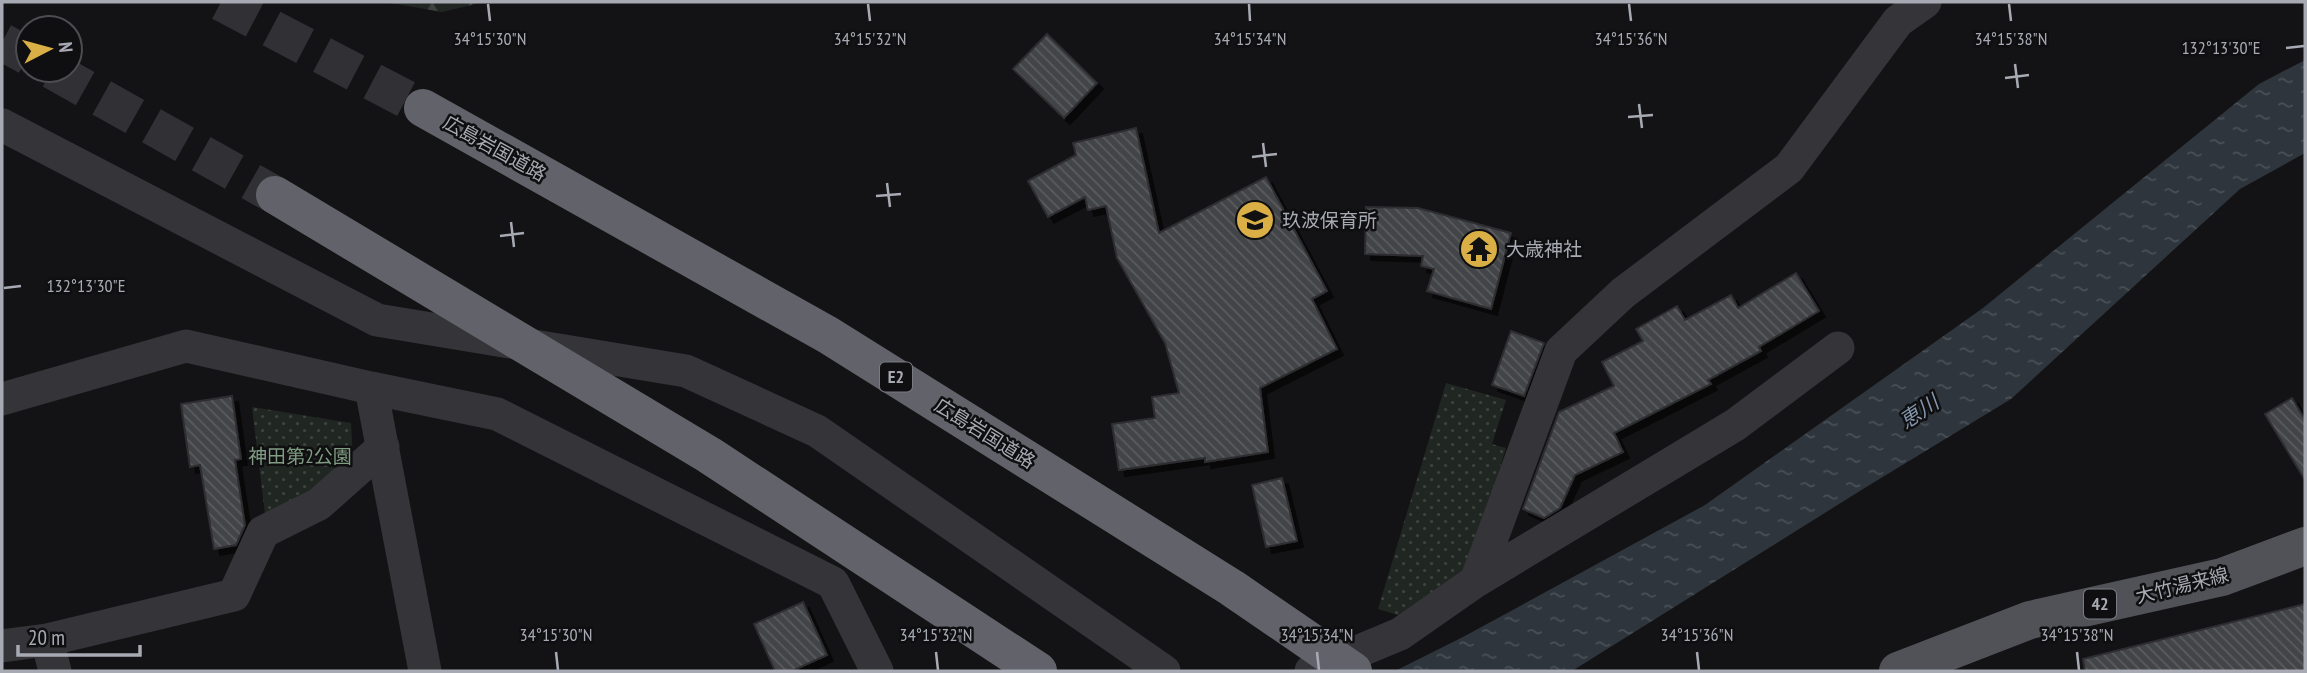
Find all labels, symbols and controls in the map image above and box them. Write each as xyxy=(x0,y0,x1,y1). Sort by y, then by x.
north arrow xyxy=(14,14,84,84)
text: 34°15'30"N xyxy=(454,27,526,50)
text: 34°15'32"N xyxy=(834,27,906,50)
text: 34°15'34"N xyxy=(1214,27,1286,50)
text: 34°15'36"N xyxy=(1595,27,1667,50)
text: 34°15'38"N xyxy=(1975,27,2047,50)
text: 132°13'30"E xyxy=(2182,36,2260,59)
text: N xyxy=(53,41,78,54)
street label: 広島岩国道路 xyxy=(439,110,551,186)
school or university icon: 玖波保育所 xyxy=(1234,199,1276,241)
place label: 玖波保育所 xyxy=(1282,208,1377,232)
temple icon: 大歳神社 xyxy=(1458,228,1500,270)
place label: 大歳神社 xyxy=(1506,237,1582,261)
text: 132°13'30"E xyxy=(47,274,125,297)
road number: E2 xyxy=(880,362,912,391)
water label: 恵川 xyxy=(1894,388,1945,435)
street label: 広島岩国道路 xyxy=(930,393,1040,473)
park label: 神田第2公園 xyxy=(248,444,352,468)
street label: 大竹湯来線 xyxy=(2133,562,2231,608)
road number: 42 xyxy=(2084,590,2116,618)
scale bar xyxy=(18,614,140,658)
text: 34°15'30"N xyxy=(520,623,592,646)
text: 34°15'32"N xyxy=(900,623,972,646)
text: 34°15'34"N xyxy=(1281,623,1353,646)
text: 34°15'36"N xyxy=(1661,623,1733,646)
text: 34°15'38"N xyxy=(2041,623,2113,646)
text: 20 m xyxy=(28,624,65,651)

